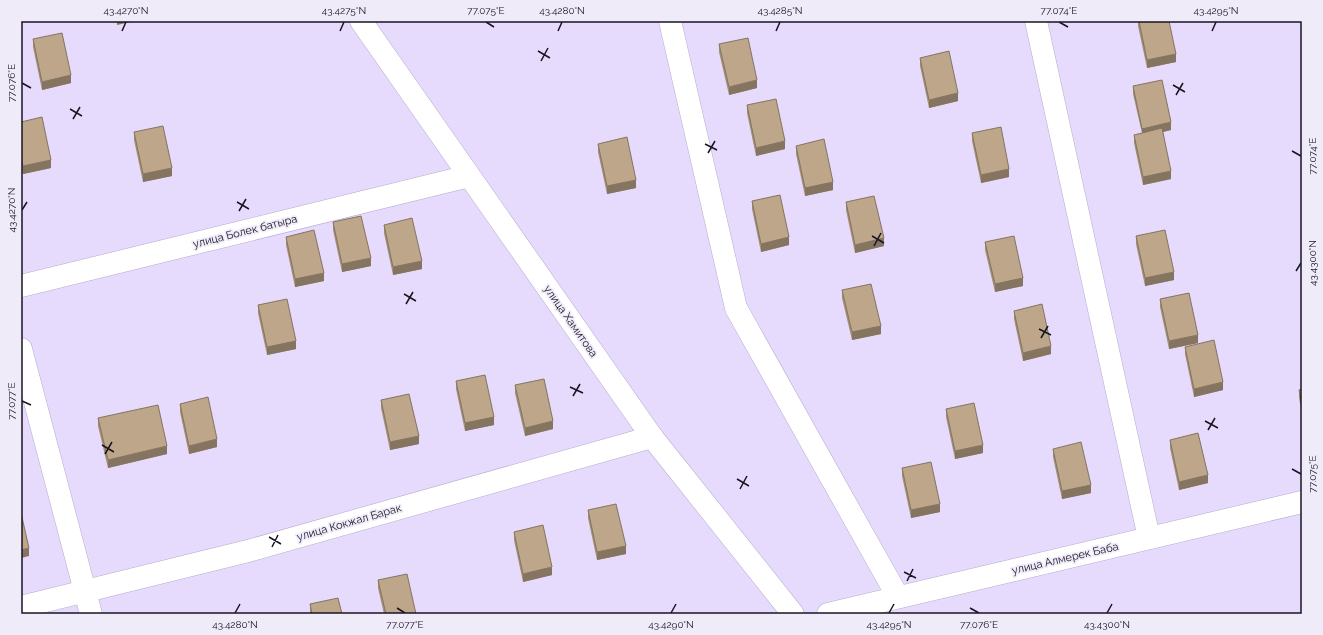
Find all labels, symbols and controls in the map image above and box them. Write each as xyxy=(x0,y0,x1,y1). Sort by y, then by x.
text: 43.4270°N xyxy=(104,5,148,16)
text: 43.4275°N xyxy=(322,5,366,16)
text: 77.075°E xyxy=(467,5,505,16)
text: 43.4280°N xyxy=(539,5,585,16)
text: 43.4285°N xyxy=(757,5,803,16)
text: 77.074°E xyxy=(1041,5,1077,16)
text: 43.4295°N xyxy=(1193,5,1239,16)
text: 77.076°E xyxy=(6,64,17,102)
text: 77.074°E xyxy=(1307,138,1318,174)
text: 43.4270°N xyxy=(6,188,17,232)
street label: улица Болек батыра xyxy=(192,212,299,251)
text: 43.4300°N xyxy=(1307,240,1318,286)
street label: улица Хамитова xyxy=(541,283,600,360)
text: 77.077°E xyxy=(6,382,17,420)
text: 77.075°E xyxy=(1307,455,1318,493)
street label: улица Кокжал Барак xyxy=(295,501,403,544)
street label: улица Алмерек Баба xyxy=(1011,540,1120,577)
text: 43.4280°N xyxy=(212,619,258,630)
text: 77.077°E xyxy=(386,619,424,630)
text: 43.4290°N xyxy=(648,619,694,630)
text: 43.4295°N xyxy=(866,619,912,630)
text: 77.076°E xyxy=(960,619,998,630)
text: 43.4300°N xyxy=(1084,619,1130,630)

